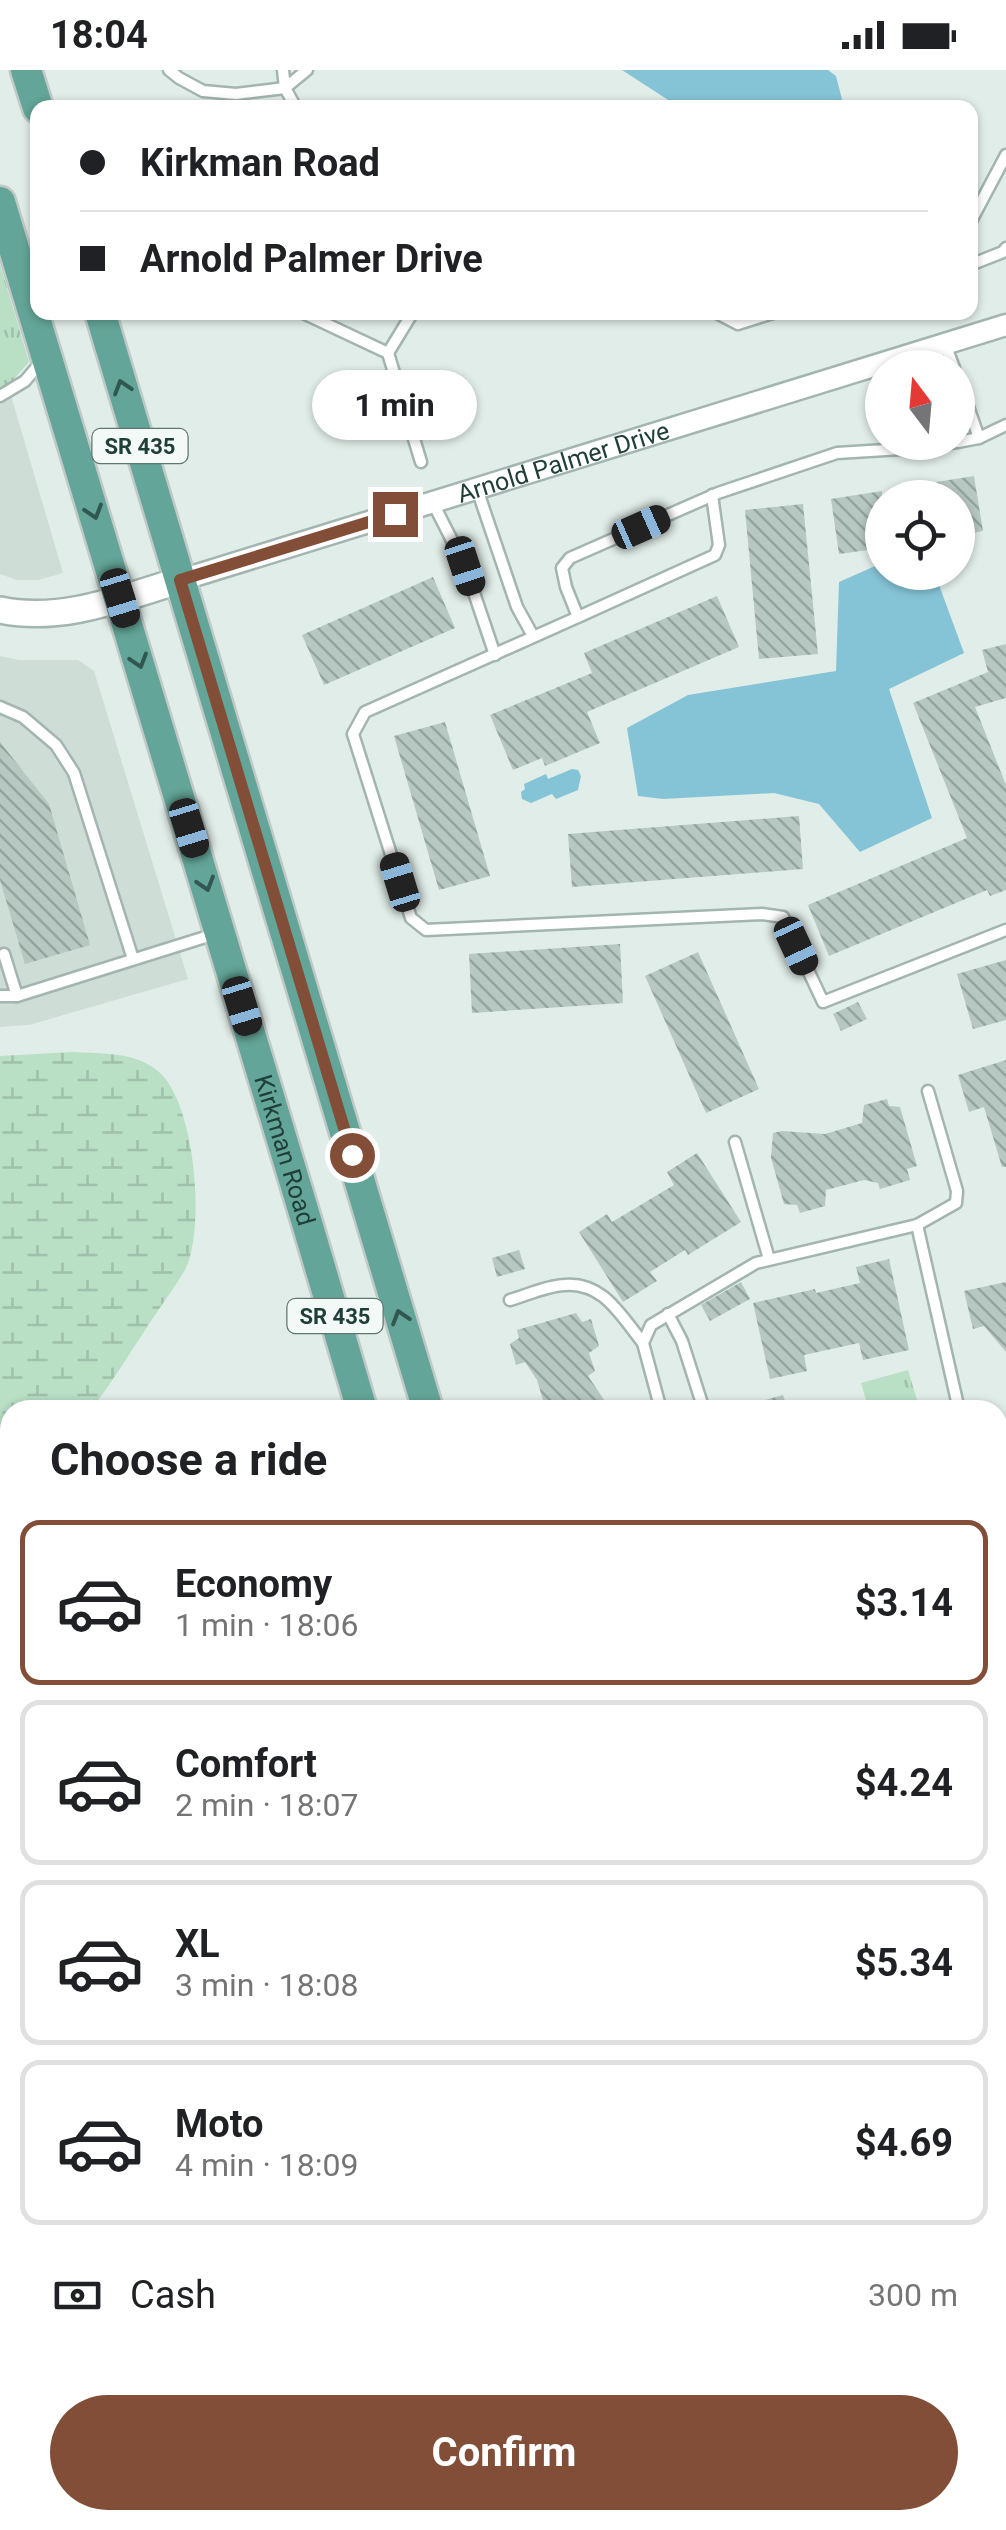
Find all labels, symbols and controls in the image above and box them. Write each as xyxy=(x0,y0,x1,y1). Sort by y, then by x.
text: 18:04 xyxy=(50,13,148,57)
text: Kirkman Road xyxy=(140,141,380,185)
text: Arnold Palmer Drive xyxy=(140,237,483,281)
north arrow xyxy=(865,350,975,460)
map controls xyxy=(865,350,975,590)
callout: 1 min xyxy=(312,369,478,439)
one-way arrow xyxy=(113,379,134,396)
text: 1 min xyxy=(354,386,435,424)
street label: Arnold Palmer Drive xyxy=(454,416,673,509)
road number: SR 435 xyxy=(92,429,188,463)
button: locate xyxy=(865,480,975,590)
route end xyxy=(373,492,418,537)
car xyxy=(607,501,675,553)
one-way arrow xyxy=(82,503,103,520)
car xyxy=(441,533,489,599)
car xyxy=(97,565,143,631)
one-way arrow xyxy=(127,651,148,668)
car xyxy=(166,795,212,861)
car xyxy=(377,849,423,915)
one-way arrow xyxy=(194,874,215,891)
car xyxy=(770,912,822,980)
car xyxy=(219,973,265,1039)
street label: Kirkman Road xyxy=(248,1071,321,1229)
route start xyxy=(330,1133,375,1178)
road number: SR 435 xyxy=(288,1299,382,1333)
one-way arrow xyxy=(391,1309,412,1326)
text: Choose a ride xyxy=(50,1433,327,1486)
icon: car xyxy=(55,1558,145,1648)
text: Economy xyxy=(175,1562,332,1606)
text: $3.14 xyxy=(855,1581,953,1625)
text: 1 min · 18:06 xyxy=(175,1606,358,1644)
icon: car xyxy=(55,1738,145,1828)
text: Comfort xyxy=(175,1742,317,1786)
text: $4.24 xyxy=(855,1761,953,1805)
text: 2 min · 18:07 xyxy=(175,1786,358,1824)
icon: car xyxy=(55,1918,145,2008)
text: XL xyxy=(175,1922,220,1966)
text: $5.34 xyxy=(855,1941,953,1985)
text: 3 min · 18:08 xyxy=(175,1966,358,2004)
icon: car xyxy=(55,2098,145,2188)
text: Moto xyxy=(175,2102,264,2146)
text: $4.69 xyxy=(855,2121,953,2165)
text: 4 min · 18:09 xyxy=(175,2146,358,2184)
icon: cash xyxy=(50,2268,105,2323)
text: Cash xyxy=(130,2273,216,2317)
text: 300 m xyxy=(868,2276,958,2314)
button: Confirm xyxy=(50,2395,958,2510)

